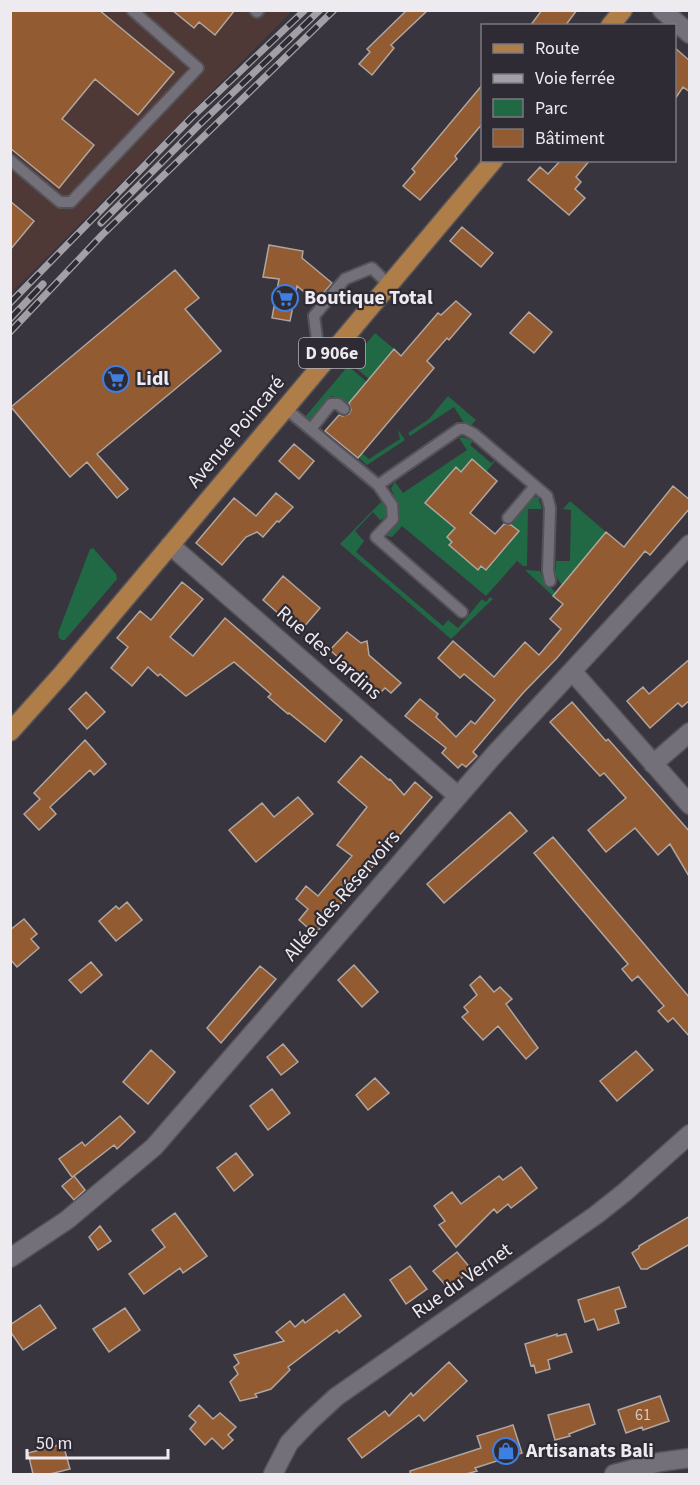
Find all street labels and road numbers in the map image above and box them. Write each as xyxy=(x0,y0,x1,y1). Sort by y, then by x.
road number: D 906e xyxy=(299,338,365,368)
street label: Avenue Poincaré xyxy=(181,370,291,494)
street label: Rue des Jardins xyxy=(270,599,388,707)
street label: Allée des Réservoirs xyxy=(277,824,407,968)
street label: Rue du Vernet xyxy=(406,1236,518,1326)

